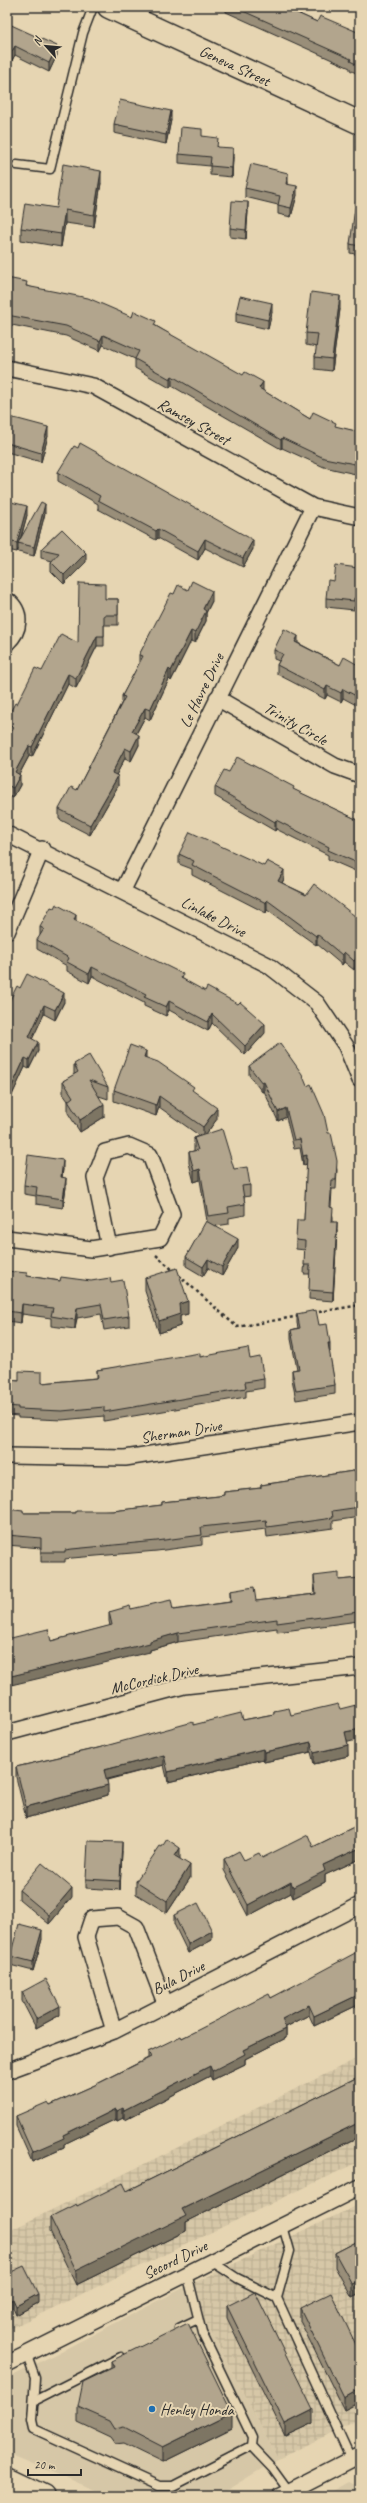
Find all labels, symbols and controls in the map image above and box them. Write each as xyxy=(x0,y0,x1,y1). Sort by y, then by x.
north arrow xyxy=(26,26,66,66)
text: N xyxy=(29,33,46,48)
street label: Geneva Street xyxy=(196,41,275,92)
street label: Ramsey Street xyxy=(154,394,235,451)
street label: Le Havre Drive xyxy=(175,648,229,731)
street label: Trinity Circle xyxy=(260,698,332,751)
street label: Linlake Drive xyxy=(178,892,251,942)
street label: Sherman Drive xyxy=(139,1415,225,1448)
street label: McCordick Drive xyxy=(108,1659,202,1699)
street label: Bula Drive xyxy=(149,1955,209,1999)
street label: Secord Drive xyxy=(140,2235,212,2284)
place label: Henley Honda xyxy=(160,2400,235,2420)
marker: Henley Honda xyxy=(147,2404,157,2414)
scale bar xyxy=(28,2451,81,2477)
text: 20 m xyxy=(34,2457,56,2473)

